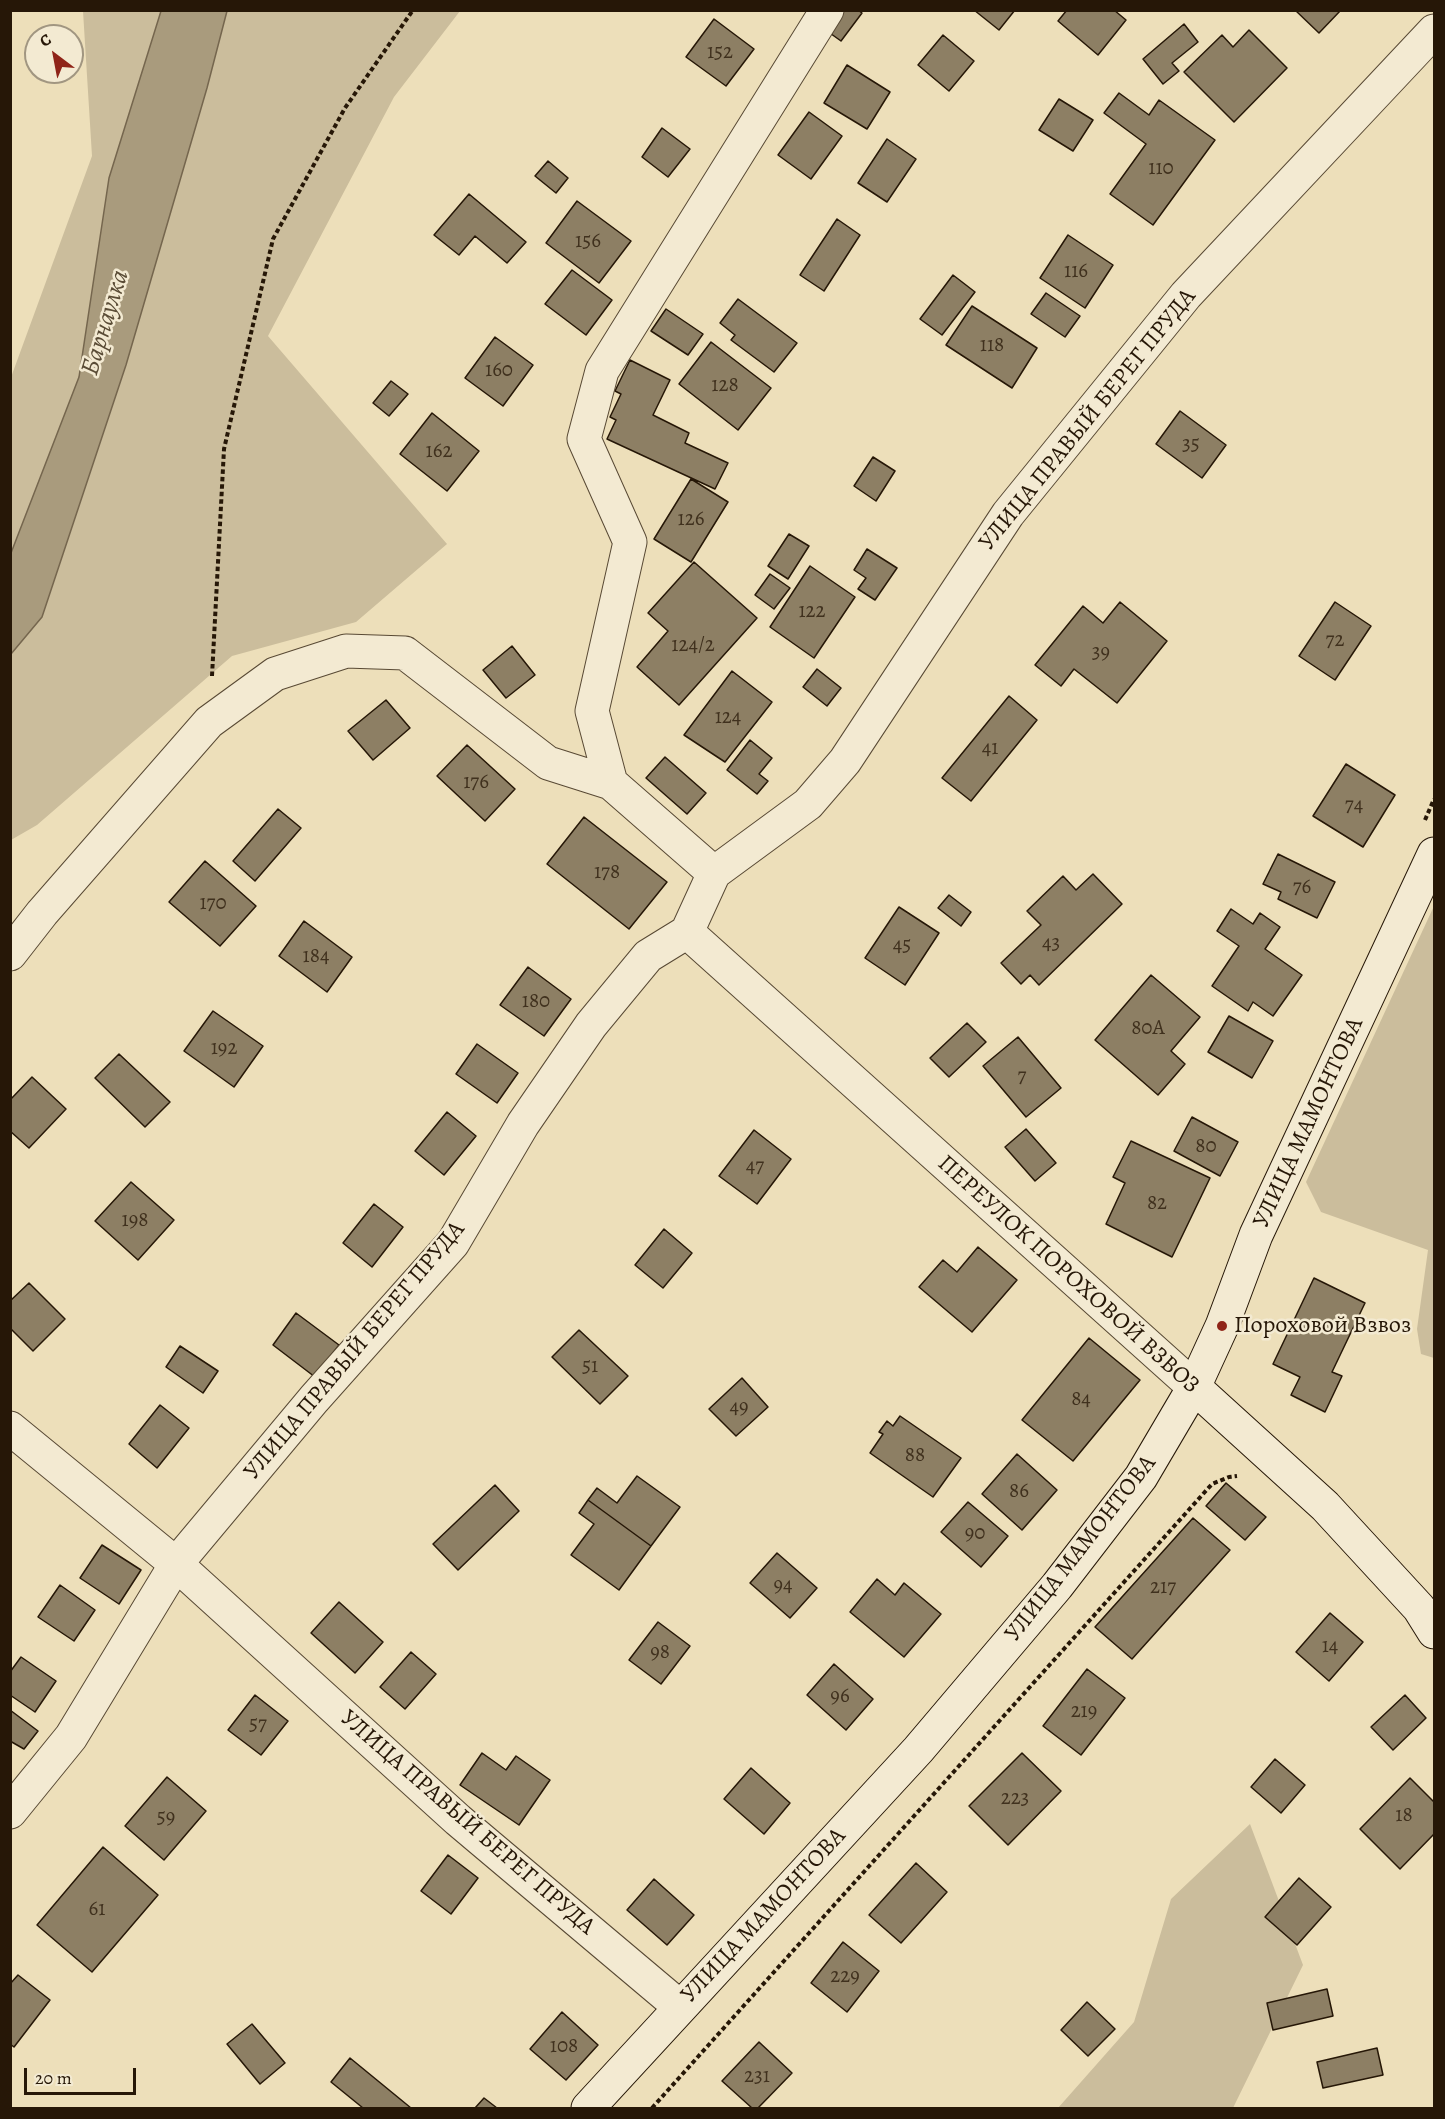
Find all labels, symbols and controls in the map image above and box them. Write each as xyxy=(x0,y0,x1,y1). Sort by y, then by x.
north arrow xyxy=(24,24,84,84)
text: С xyxy=(36,28,56,52)
house number: 152 xyxy=(707,40,733,66)
house number: 110 xyxy=(1148,156,1174,182)
house number: 156 xyxy=(575,229,601,255)
house number: 116 xyxy=(1064,259,1088,285)
water label: Барнаулка xyxy=(75,266,137,380)
street label: УЛИЦА ПРАВЫЙ БЕРЕГ ПРУДА xyxy=(973,283,1203,557)
house number: 118 xyxy=(980,333,1004,359)
house number: 160 xyxy=(485,358,513,384)
house number: 128 xyxy=(711,373,739,399)
house number: 35 xyxy=(1182,432,1200,458)
house number: 162 xyxy=(426,439,452,465)
house number: 126 xyxy=(678,507,704,533)
house number: 122 xyxy=(798,599,826,625)
house number: 72 xyxy=(1326,628,1344,654)
house number: 124/2 xyxy=(671,633,715,659)
house number: 39 xyxy=(1092,640,1110,666)
house number: 124 xyxy=(715,705,741,731)
house number: 41 xyxy=(982,736,998,762)
house number: 176 xyxy=(463,770,489,796)
house number: 74 xyxy=(1345,793,1363,819)
house number: 178 xyxy=(594,860,620,886)
house number: 76 xyxy=(1293,875,1311,901)
house number: 170 xyxy=(199,891,227,917)
house number: 43 xyxy=(1042,931,1060,957)
house number: 45 xyxy=(893,933,911,959)
house number: 184 xyxy=(303,944,329,970)
house number: 180 xyxy=(522,989,550,1015)
street label: УЛИЦА МАМОНТОВА xyxy=(1248,1013,1370,1233)
house number: 80А xyxy=(1131,1016,1165,1042)
house number: 192 xyxy=(211,1036,237,1062)
house number: 7 xyxy=(1018,1064,1026,1090)
house number: 80 xyxy=(1195,1134,1217,1160)
street label: ПЕРЕУЛОК ПОРОХОВОЙ ВЗВОЗ xyxy=(931,1150,1205,1400)
house number: 47 xyxy=(746,1154,764,1180)
house number: 82 xyxy=(1147,1191,1167,1217)
house number: 198 xyxy=(122,1208,148,1234)
street label: УЛИЦА ПРАВЫЙ БЕРЕГ ПРУДА xyxy=(238,1216,472,1486)
place label: Пороховой Взвоз xyxy=(1234,1312,1411,1340)
marker: Пороховой Взвоз xyxy=(1215,1319,1229,1333)
house number: 51 xyxy=(582,1354,598,1380)
house number: 84 xyxy=(1071,1387,1091,1413)
house number: 49 xyxy=(729,1395,749,1421)
house number: 88 xyxy=(905,1443,925,1469)
street label: УЛИЦА МАМОНТОВА xyxy=(999,1450,1163,1648)
house number: 86 xyxy=(1009,1479,1029,1505)
house number: 90 xyxy=(965,1521,985,1547)
house number: 94 xyxy=(773,1573,793,1599)
house number: 217 xyxy=(1150,1575,1176,1601)
house number: 14 xyxy=(1322,1634,1338,1660)
house number: 98 xyxy=(650,1640,670,1666)
house number: 96 xyxy=(830,1684,850,1710)
house number: 219 xyxy=(1071,1699,1097,1725)
street label: УЛИЦА ПРАВЫЙ БЕРЕГ ПРУДА xyxy=(334,1704,600,1942)
house number: 57 xyxy=(249,1712,267,1738)
house number: 223 xyxy=(1001,1786,1029,1812)
house number: 18 xyxy=(1395,1803,1413,1829)
house number: 59 xyxy=(157,1805,175,1831)
street label: УЛИЦА МАМОНТОВА xyxy=(675,1822,853,2010)
house number: 61 xyxy=(89,1897,105,1923)
house number: 229 xyxy=(830,1964,860,1990)
house number: 108 xyxy=(550,2034,578,2060)
scale bar xyxy=(27,2056,140,2094)
house number: 231 xyxy=(744,2064,770,2090)
text: 20 m xyxy=(35,2066,72,2090)

